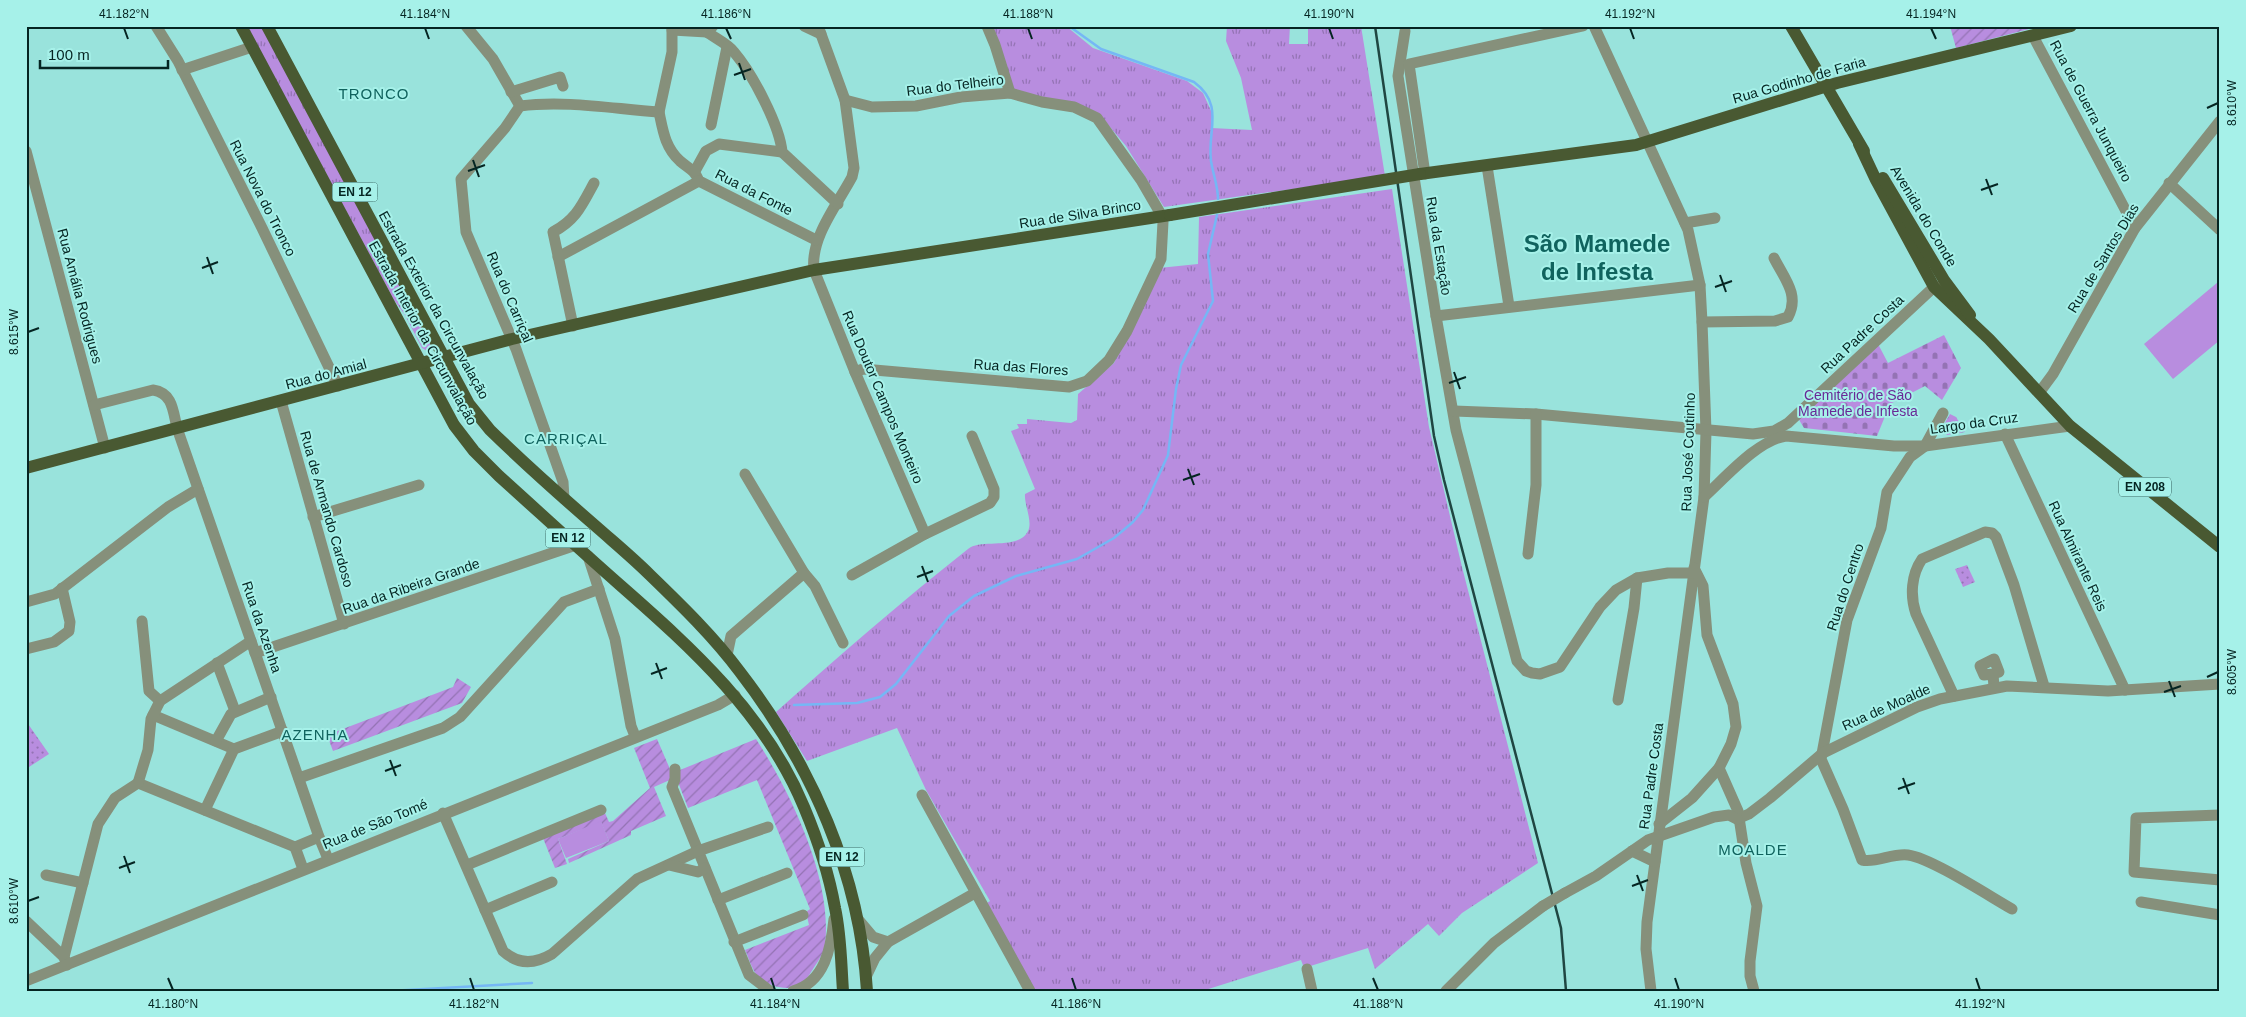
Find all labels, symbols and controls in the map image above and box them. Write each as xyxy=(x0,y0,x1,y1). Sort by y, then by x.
text: 41.182°N xyxy=(99,7,149,21)
text: 41.184°N xyxy=(400,7,450,21)
text: 41.186°N xyxy=(701,7,751,21)
text: 41.188°N xyxy=(1003,7,1053,21)
text: 41.190°N xyxy=(1304,7,1354,21)
text: 41.192°N xyxy=(1605,7,1655,21)
text: 41.194°N xyxy=(1906,7,1956,21)
street label: Rua de Guerra Junqueiro xyxy=(2047,37,2135,185)
scale bar xyxy=(40,38,168,70)
text: 100 m xyxy=(48,46,90,63)
street label: Rua Godinho de Faria xyxy=(1731,53,1868,107)
street label: Rua do Telheiro xyxy=(905,71,1005,99)
text: 8.610°W xyxy=(2225,79,2239,126)
district label: TRONCO xyxy=(339,85,410,102)
street label: Rua Nova do Tronco xyxy=(227,137,299,259)
street label: Avenida do Conde xyxy=(1888,163,1961,270)
street label: Rua da Fonte xyxy=(713,166,796,218)
road number: EN 12 xyxy=(332,182,378,202)
street label: Rua de Silva Brinco xyxy=(1018,196,1142,232)
street label: Rua da Estação xyxy=(1423,196,1455,297)
street label: Rua de Santos Dias xyxy=(2064,201,2142,315)
street label: Estrada Exterior da Circunvalação xyxy=(376,208,493,402)
street label: Rua Amália Rodrigues xyxy=(54,227,106,365)
district label: São Mamede de Infesta xyxy=(1524,230,1670,285)
street label: Estrada Interior da Circunvalação xyxy=(366,238,480,428)
street label: Rua do Carriçal xyxy=(484,249,536,345)
street label: Rua Padre Costa xyxy=(1817,291,1907,376)
text: 8.615°W xyxy=(7,308,21,355)
street label: Rua Doutor Campos Monteiro xyxy=(839,308,927,486)
street label: Rua do Amial xyxy=(284,355,368,393)
street label: Rua das Flores xyxy=(973,356,1069,378)
park label: Cemitério de São Mamede de Infesta xyxy=(1798,387,1918,419)
street label: Rua José Coutinho xyxy=(1678,392,1698,512)
street label: Largo da Cruz xyxy=(1929,409,2019,437)
street label: Rua de Armando Cardoso xyxy=(297,429,357,589)
district label: CARRIÇAL xyxy=(524,430,608,447)
road number: EN 208 xyxy=(2119,478,2171,497)
street label: Rua Almirante Reis xyxy=(2045,498,2111,614)
road number: EN 12 xyxy=(546,528,590,548)
street label: Rua do Centro xyxy=(1823,541,1867,633)
street label: Rua da Ribeira Grande xyxy=(340,555,482,617)
street label: Rua da Azenha xyxy=(239,579,285,675)
text: 8.605°W xyxy=(2225,648,2239,695)
street label: Rua de Moalde xyxy=(1839,680,1933,734)
street label: Rua Padre Costa xyxy=(1636,722,1666,830)
district label: AZENHA xyxy=(282,726,348,743)
street label: Rua de São Tomé xyxy=(320,796,430,852)
district label: MOALDE xyxy=(1718,841,1788,858)
road number: EN 12 xyxy=(820,848,864,866)
text: 8.610°W xyxy=(7,877,21,924)
text: 41.180°N xyxy=(148,997,198,1011)
text: 41.182°N xyxy=(449,997,499,1011)
text: 41.184°N xyxy=(750,997,800,1011)
text: 41.186°N xyxy=(1051,997,1101,1011)
text: 41.188°N xyxy=(1353,997,1403,1011)
text: 41.190°N xyxy=(1654,997,1704,1011)
text: 41.192°N xyxy=(1955,997,2005,1011)

